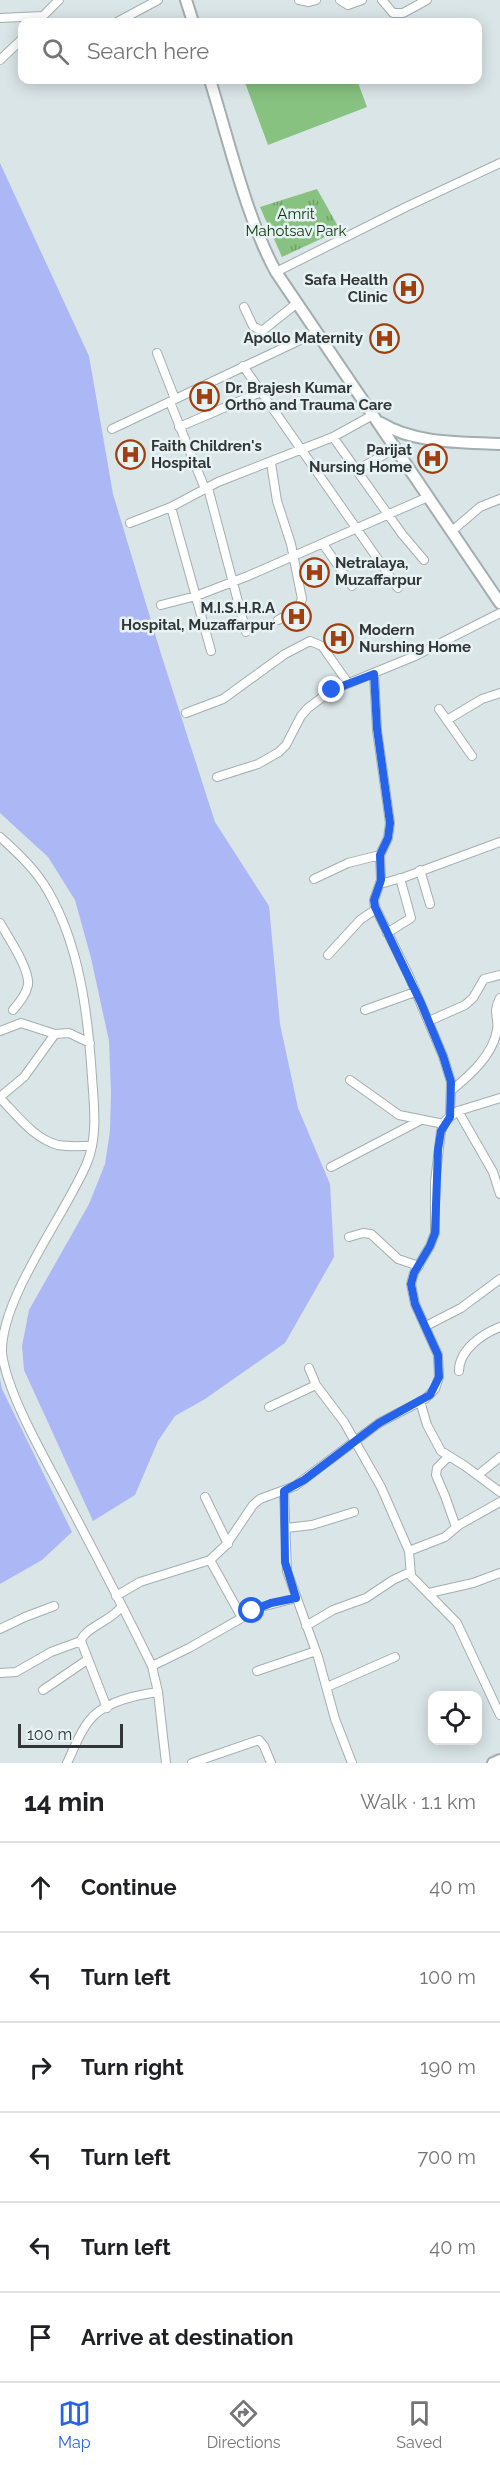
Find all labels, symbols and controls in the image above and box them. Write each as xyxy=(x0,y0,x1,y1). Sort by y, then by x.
search box xyxy=(18,18,482,84)
icon: search xyxy=(39,35,72,68)
text: Search here xyxy=(87,38,209,64)
park label: Amrit Mahotsav Park xyxy=(245,205,347,240)
place label: Safa Health Clinic xyxy=(304,271,389,306)
hospital icon: Safa Health Clinic xyxy=(393,273,425,305)
hospital icon: Apollo Maternity xyxy=(368,322,400,354)
place label: Apollo Maternity xyxy=(243,329,364,347)
place label: Dr. Brajesh Kumar Ortho and Trauma Care xyxy=(225,379,392,414)
hospital icon: Dr. Brajesh Kumar Ortho and Trauma Care xyxy=(188,381,220,413)
place label: Faith Children's Hospital xyxy=(151,437,262,472)
hospital icon: Faith Children's Hospital xyxy=(114,439,146,471)
place label: Parijat Nursing Home xyxy=(309,441,412,476)
hospital icon: Parijat Nursing Home xyxy=(417,443,449,475)
place label: Netralaya, Muzaffarpur xyxy=(335,554,422,589)
hospital icon: Netralaya, Muzaffarpur xyxy=(298,556,330,588)
place label: M.I.S.H.R.A Hospital, Muzaffarpur xyxy=(121,599,276,634)
hospital icon: M.I.S.H.R.A Hospital, Muzaffarpur xyxy=(280,601,312,633)
place label: Modern Nurshing Home xyxy=(359,621,471,656)
hospital icon: Modern Nurshing Home xyxy=(322,623,354,655)
route end xyxy=(318,676,344,702)
route start xyxy=(238,1597,264,1623)
map controls xyxy=(428,1691,482,1745)
button: locate xyxy=(428,1691,482,1745)
scale bar xyxy=(18,1721,123,1748)
text: 100 m xyxy=(27,1725,72,1744)
text: 14 min xyxy=(24,1787,104,1817)
text: Walk · 1.1 km xyxy=(360,1790,476,1814)
icon: ahead xyxy=(24,1871,57,1904)
text: Continue xyxy=(81,1874,177,1900)
text: 40 m xyxy=(429,1875,476,1899)
icon: left xyxy=(24,1961,57,1994)
text: Turn left xyxy=(81,1964,171,1990)
text: 100 m xyxy=(419,1965,476,1989)
icon: right xyxy=(24,2051,57,2084)
text: Turn right xyxy=(81,2054,184,2080)
text: 190 m xyxy=(420,2055,476,2079)
icon: left xyxy=(24,2141,57,2174)
text: Turn left xyxy=(81,2144,171,2170)
text: 700 m xyxy=(417,2145,476,2169)
icon: left xyxy=(24,2231,57,2264)
text: Turn left xyxy=(81,2234,171,2260)
text: 40 m xyxy=(429,2235,476,2259)
icon: arrive xyxy=(24,2321,57,2354)
text: Arrive at destination xyxy=(81,2324,294,2350)
tab: Map xyxy=(58,2397,91,2452)
tab: Directions xyxy=(207,2397,281,2452)
tab: Saved xyxy=(396,2397,442,2452)

